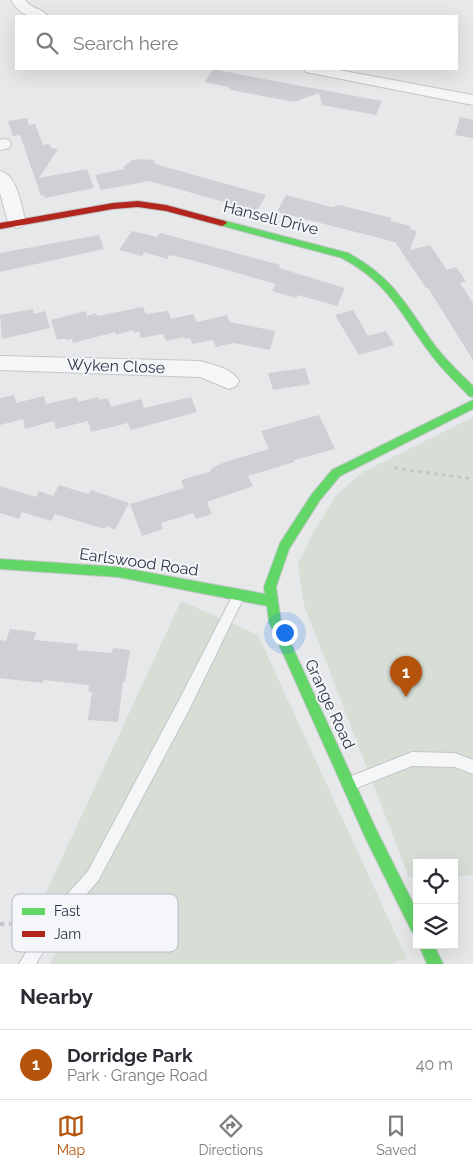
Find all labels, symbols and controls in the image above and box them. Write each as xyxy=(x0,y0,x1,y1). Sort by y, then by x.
search box xyxy=(15,15,458,70)
icon: search xyxy=(33,29,61,57)
text: Search here xyxy=(73,32,179,54)
street label: Hansell Drive xyxy=(221,197,321,239)
street label: Wyken Close xyxy=(67,355,165,377)
street label: Earlswood Road xyxy=(78,544,200,580)
your location xyxy=(272,620,298,646)
street label: Grange Road xyxy=(301,656,359,752)
pin: 1 xyxy=(390,656,422,697)
map controls xyxy=(413,859,458,949)
button: locate xyxy=(413,859,458,904)
legend xyxy=(12,894,178,952)
text: Fast xyxy=(54,903,81,919)
button: layers xyxy=(413,904,458,949)
text: Jam xyxy=(54,926,81,942)
text: Nearby xyxy=(20,984,93,1009)
text: Dorridge Park xyxy=(67,1044,192,1066)
text: 1 xyxy=(32,1055,40,1074)
text: 40 m xyxy=(416,1055,453,1074)
text: Park · Grange Road xyxy=(67,1066,208,1085)
tab: Map xyxy=(57,1112,85,1158)
tab: Directions xyxy=(198,1112,263,1158)
tab: Saved xyxy=(376,1112,416,1158)

